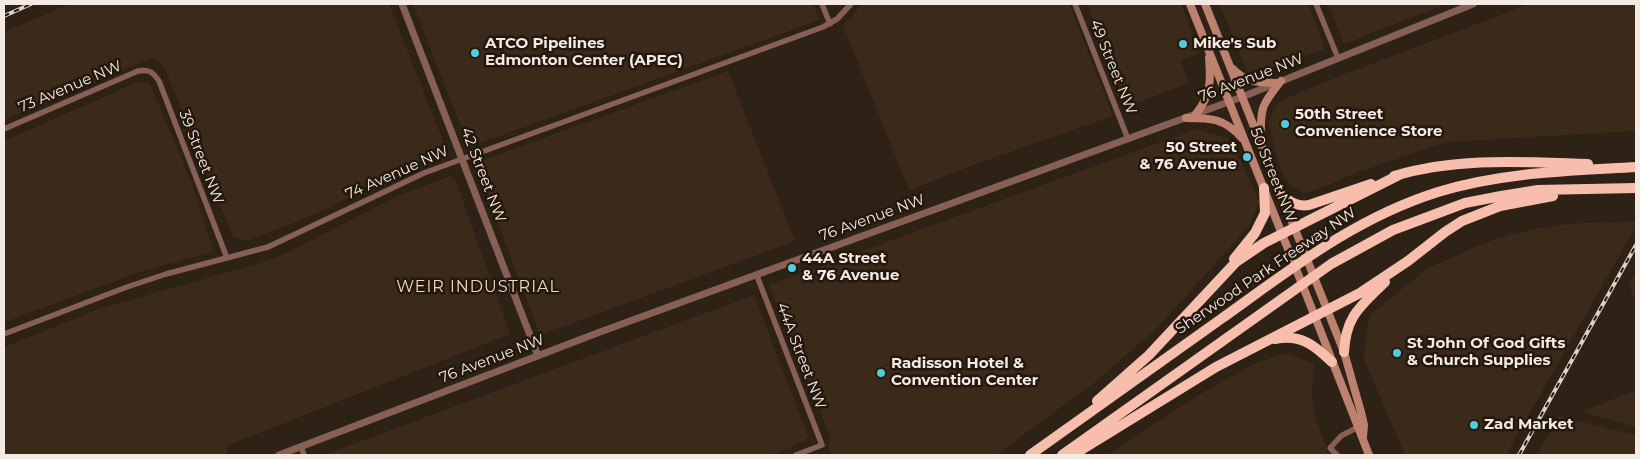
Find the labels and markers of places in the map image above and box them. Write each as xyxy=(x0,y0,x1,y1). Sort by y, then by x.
place label: ATCO Pipelines Edmonton Center (APEC) xyxy=(485,35,683,70)
place label: Mike's Sub xyxy=(1193,35,1276,53)
marker: Mike's Sub xyxy=(1177,38,1189,50)
marker: ATCO Pipelines Edmonton Center (APEC) xyxy=(469,47,481,59)
place label: 50th Street Convenience Store xyxy=(1295,106,1443,141)
marker: 50th Street Convenience Store xyxy=(1279,118,1291,130)
place label: 50 Street & 76 Avenue xyxy=(1140,139,1237,174)
marker: 50 Street & 76 Avenue xyxy=(1241,151,1253,163)
place label: 44A Street & 76 Avenue xyxy=(802,250,899,285)
marker: 44A Street & 76 Avenue xyxy=(786,262,798,274)
place label: St John Of God Gifts & Church Supplies xyxy=(1407,335,1565,370)
marker: St John Of God Gifts & Church Supplies xyxy=(1391,347,1403,359)
place label: Radisson Hotel & Convention Center xyxy=(891,355,1038,390)
marker: Radisson Hotel & Convention Center xyxy=(875,367,887,379)
place label: Zad Market xyxy=(1484,416,1573,434)
marker: Zad Market xyxy=(1468,419,1480,431)

